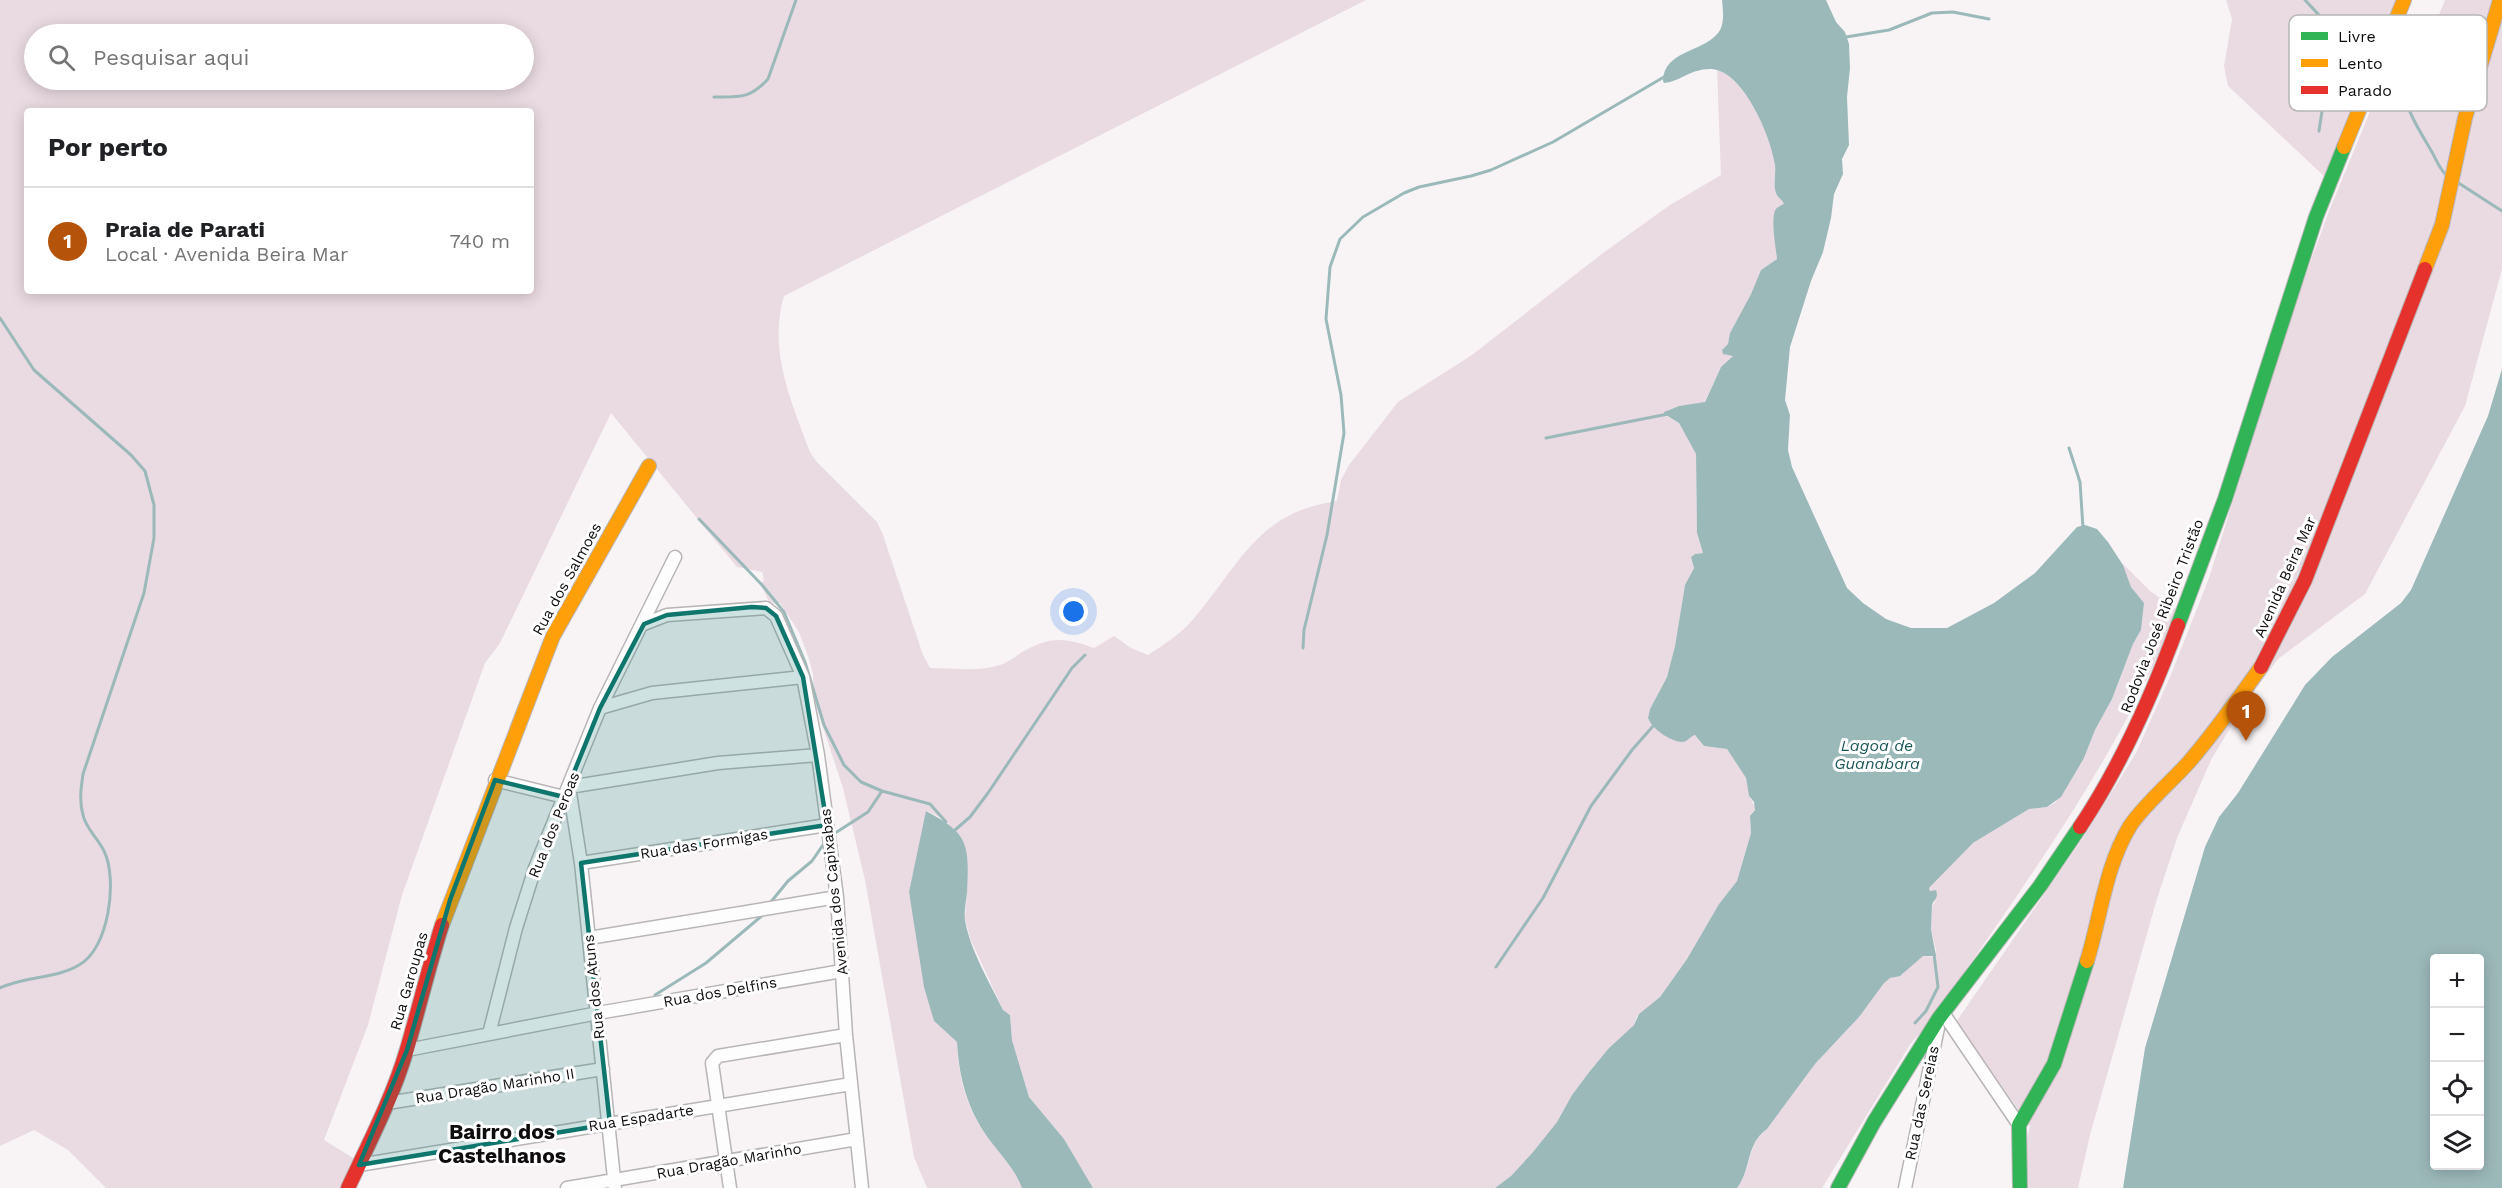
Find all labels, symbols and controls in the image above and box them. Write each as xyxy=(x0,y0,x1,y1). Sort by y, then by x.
legend xyxy=(2289,15,2487,111)
search box xyxy=(24,24,534,90)
text: Livre xyxy=(2338,27,2376,46)
icon: search xyxy=(45,41,78,74)
text: Pesquisar aqui xyxy=(93,45,249,70)
text: Lento xyxy=(2338,54,2383,73)
text: Parado xyxy=(2338,81,2392,100)
text: Por perto xyxy=(48,132,168,162)
text: Praia de Parati xyxy=(105,217,265,242)
text: 1 xyxy=(63,229,72,253)
text: 740 m xyxy=(450,229,510,253)
text: Local · Avenida Beira Mar xyxy=(105,242,348,266)
street label: Avenida Beira Mar xyxy=(2250,514,2320,640)
street label: Rodovia José Ribeiro Tristão xyxy=(2117,517,2207,715)
street label: Rua dos Salmoes xyxy=(529,519,605,639)
your location xyxy=(1059,597,1088,626)
pin: 1 xyxy=(2226,692,2266,741)
water label: Lagoa de Guanabara xyxy=(1834,736,1920,773)
street label: Rua dos Peroas xyxy=(525,769,583,881)
street label: Avenida dos Capixabas xyxy=(816,808,852,976)
street label: Rua das Formigas xyxy=(639,825,769,863)
street label: Rua Garoupas xyxy=(386,930,432,1032)
street label: Rua dos Atuns xyxy=(580,934,608,1040)
map controls xyxy=(2430,954,2484,1170)
button: + xyxy=(2430,954,2484,1008)
street label: Rua dos Delfins xyxy=(662,973,778,1011)
button: − xyxy=(2430,1008,2484,1062)
street label: Rua das Sereias xyxy=(1901,1044,1943,1162)
button: locate xyxy=(2430,1062,2484,1116)
street label: Rua Dragão Marinho II xyxy=(414,1065,576,1107)
street label: Rua Espadarte xyxy=(587,1101,695,1135)
button: layers xyxy=(2430,1116,2484,1170)
district label: Bairro dos Castelhanos xyxy=(438,1119,566,1168)
street label: Rua Dragão Marinho xyxy=(655,1139,803,1183)

